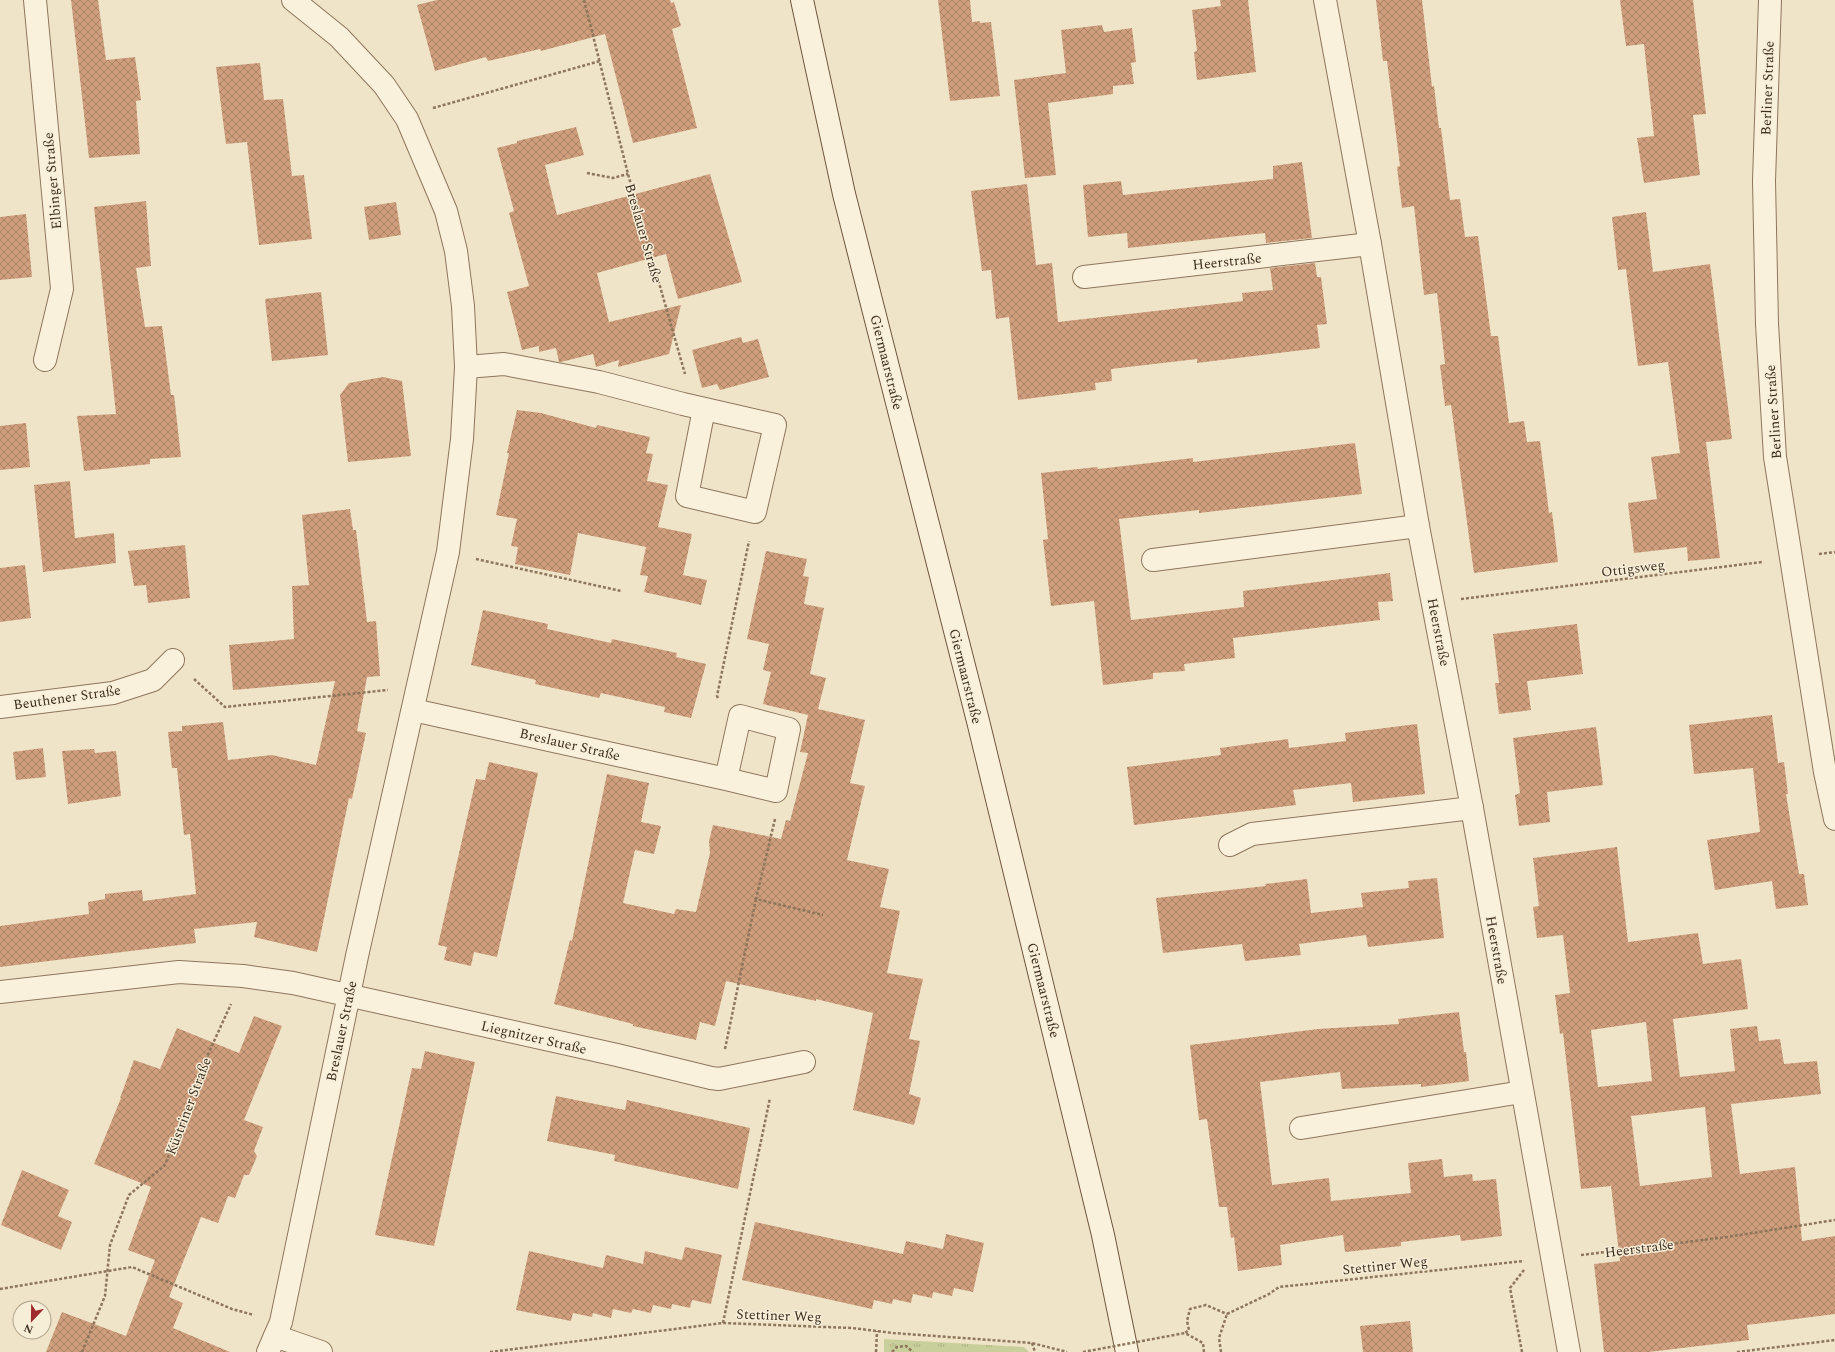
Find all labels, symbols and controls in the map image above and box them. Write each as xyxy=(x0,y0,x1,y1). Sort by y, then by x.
street label: Berliner Straße xyxy=(1755,40,1780,136)
street label: Elbinger Straße xyxy=(38,131,67,230)
street label: Breslauer Straße xyxy=(619,181,668,286)
street label: Heerstraße xyxy=(1192,247,1263,276)
street label: Giermaarstraße xyxy=(865,312,909,412)
street label: Berliner Straße xyxy=(1760,364,1787,460)
street label: Ottigsweg xyxy=(1600,554,1666,583)
street label: Heerstraße xyxy=(1422,596,1455,668)
street label: Giermaarstraße xyxy=(944,626,988,726)
street label: Beuthener Straße xyxy=(12,680,122,715)
street label: Breslauer Straße xyxy=(517,723,622,766)
street label: Heerstraße xyxy=(1480,914,1513,986)
street label: Giermaarstraße xyxy=(1022,940,1066,1040)
street label: Breslauer Straße xyxy=(321,978,362,1084)
street label: Liegnitzer Straße xyxy=(479,1015,589,1060)
street label: Küstriner Straße xyxy=(160,1054,217,1158)
street label: Heerstraße xyxy=(1603,1234,1675,1263)
street label: Stettiner Weg xyxy=(1341,1251,1429,1280)
north arrow xyxy=(12,1300,52,1340)
street label: Stettiner Weg xyxy=(736,1304,822,1327)
text: N xyxy=(21,1319,36,1338)

